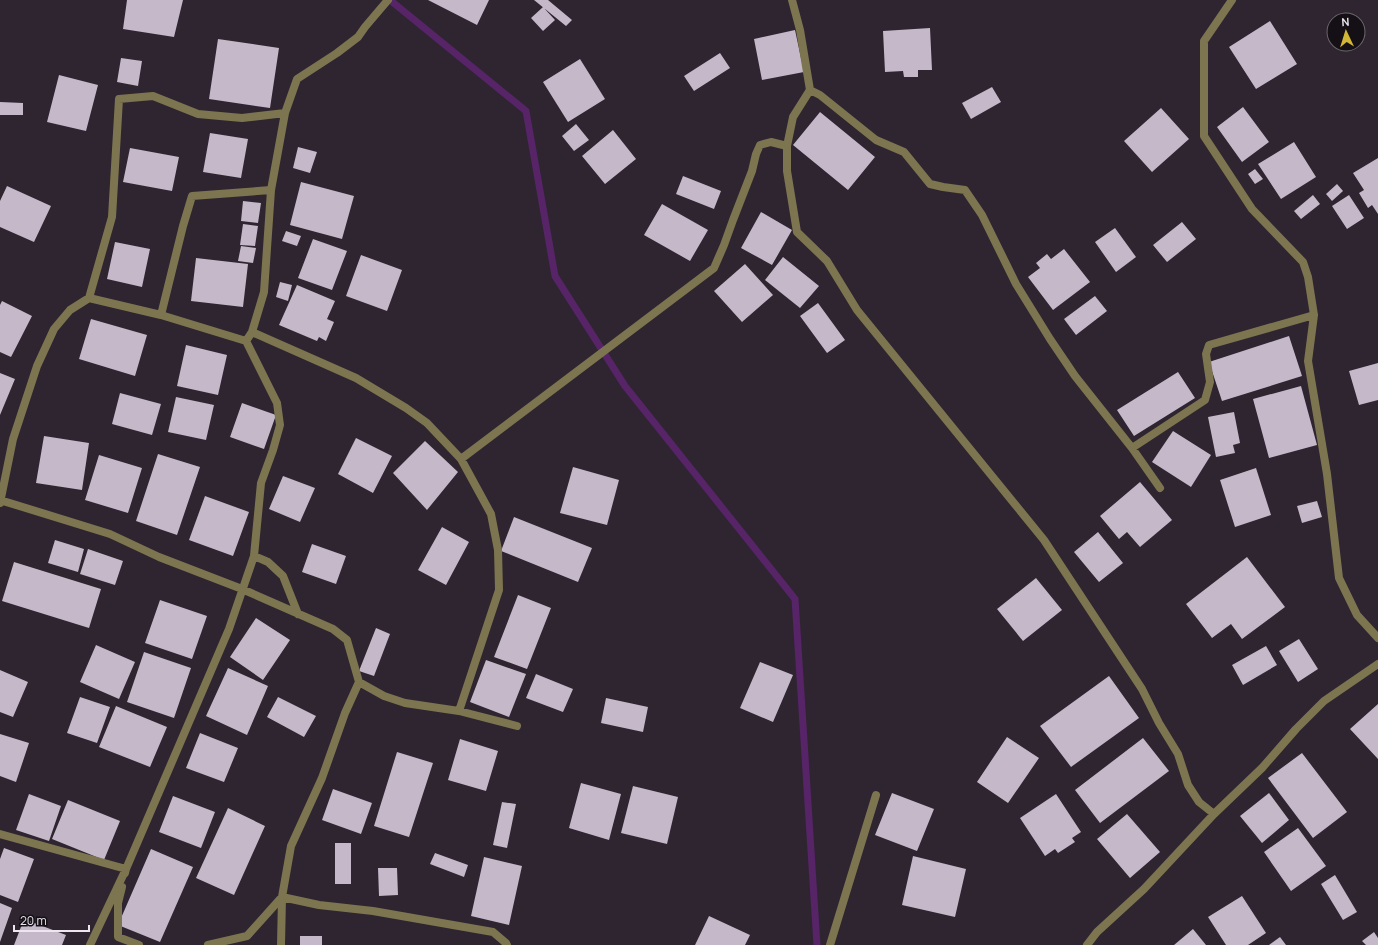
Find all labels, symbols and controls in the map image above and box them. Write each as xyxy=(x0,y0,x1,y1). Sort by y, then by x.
north arrow xyxy=(1326,12,1366,52)
text: N xyxy=(1341,14,1350,29)
scale bar xyxy=(14,907,89,933)
text: 20 m xyxy=(20,912,47,929)

